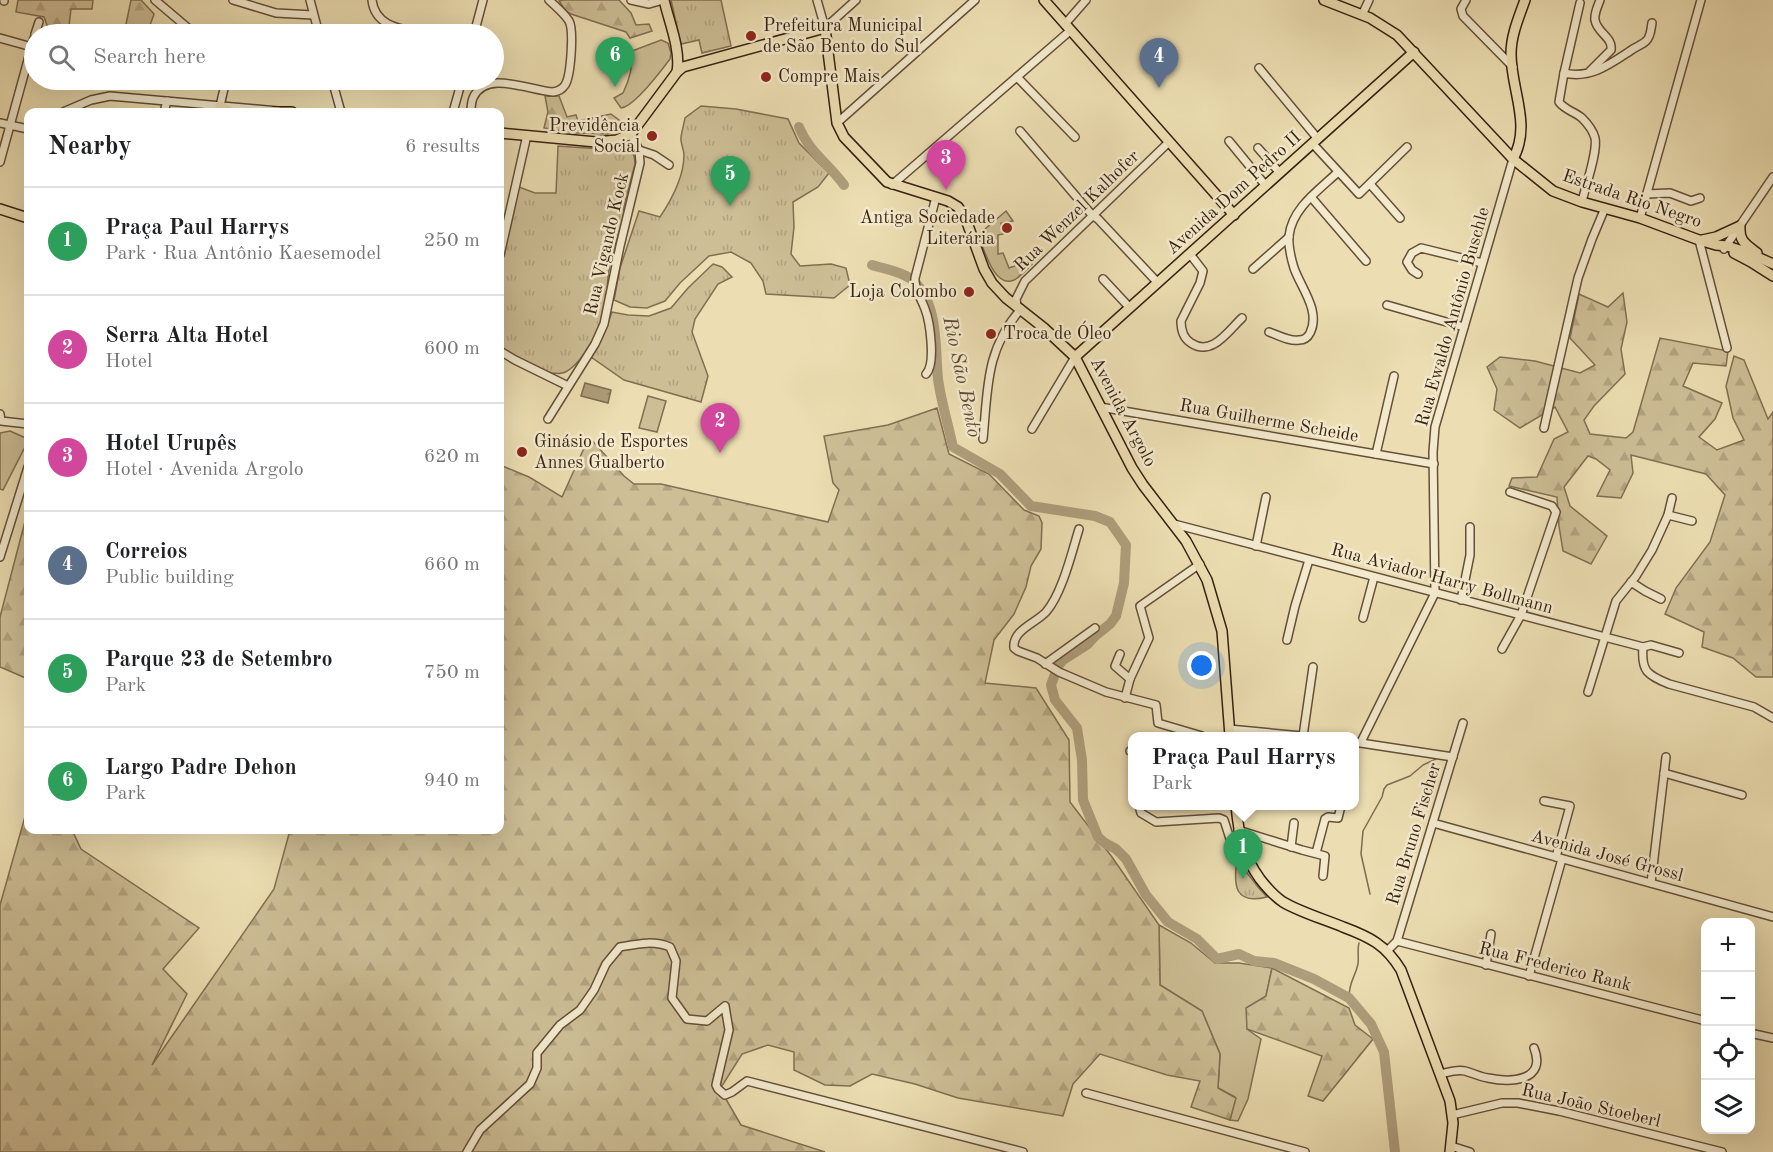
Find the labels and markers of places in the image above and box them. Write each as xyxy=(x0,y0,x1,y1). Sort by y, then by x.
place label: Prefeitura Municipal de São Bento do Sul xyxy=(763,17,922,56)
marker: Prefeitura Municipal de São Bento do Sul xyxy=(744,29,758,43)
pin: 6 xyxy=(596,38,634,87)
pin: 4 xyxy=(1140,38,1178,88)
place label: Compre Mais xyxy=(778,68,880,86)
marker: Compre Mais xyxy=(759,70,773,84)
place label: Previdência Social xyxy=(549,117,640,156)
marker: Previdência Social xyxy=(645,129,659,143)
pin: 3 xyxy=(926,140,966,190)
pin: 5 xyxy=(710,156,750,206)
place label: Antiga Sociedade Literária xyxy=(860,209,995,248)
marker: Antiga Sociedade Literária xyxy=(1000,221,1014,235)
place label: Loja Colombo xyxy=(849,283,957,301)
marker: Loja Colombo xyxy=(962,285,976,299)
place label: Troca de Óleo xyxy=(1003,320,1111,343)
marker: Troca de Óleo xyxy=(984,327,998,341)
pin: 2 xyxy=(700,404,740,453)
place label: Ginásio de Esportes Annes Gualberto xyxy=(534,433,688,472)
marker: Ginásio de Esportes Annes Gualberto xyxy=(515,445,529,459)
pin: 1 xyxy=(1224,830,1262,879)

